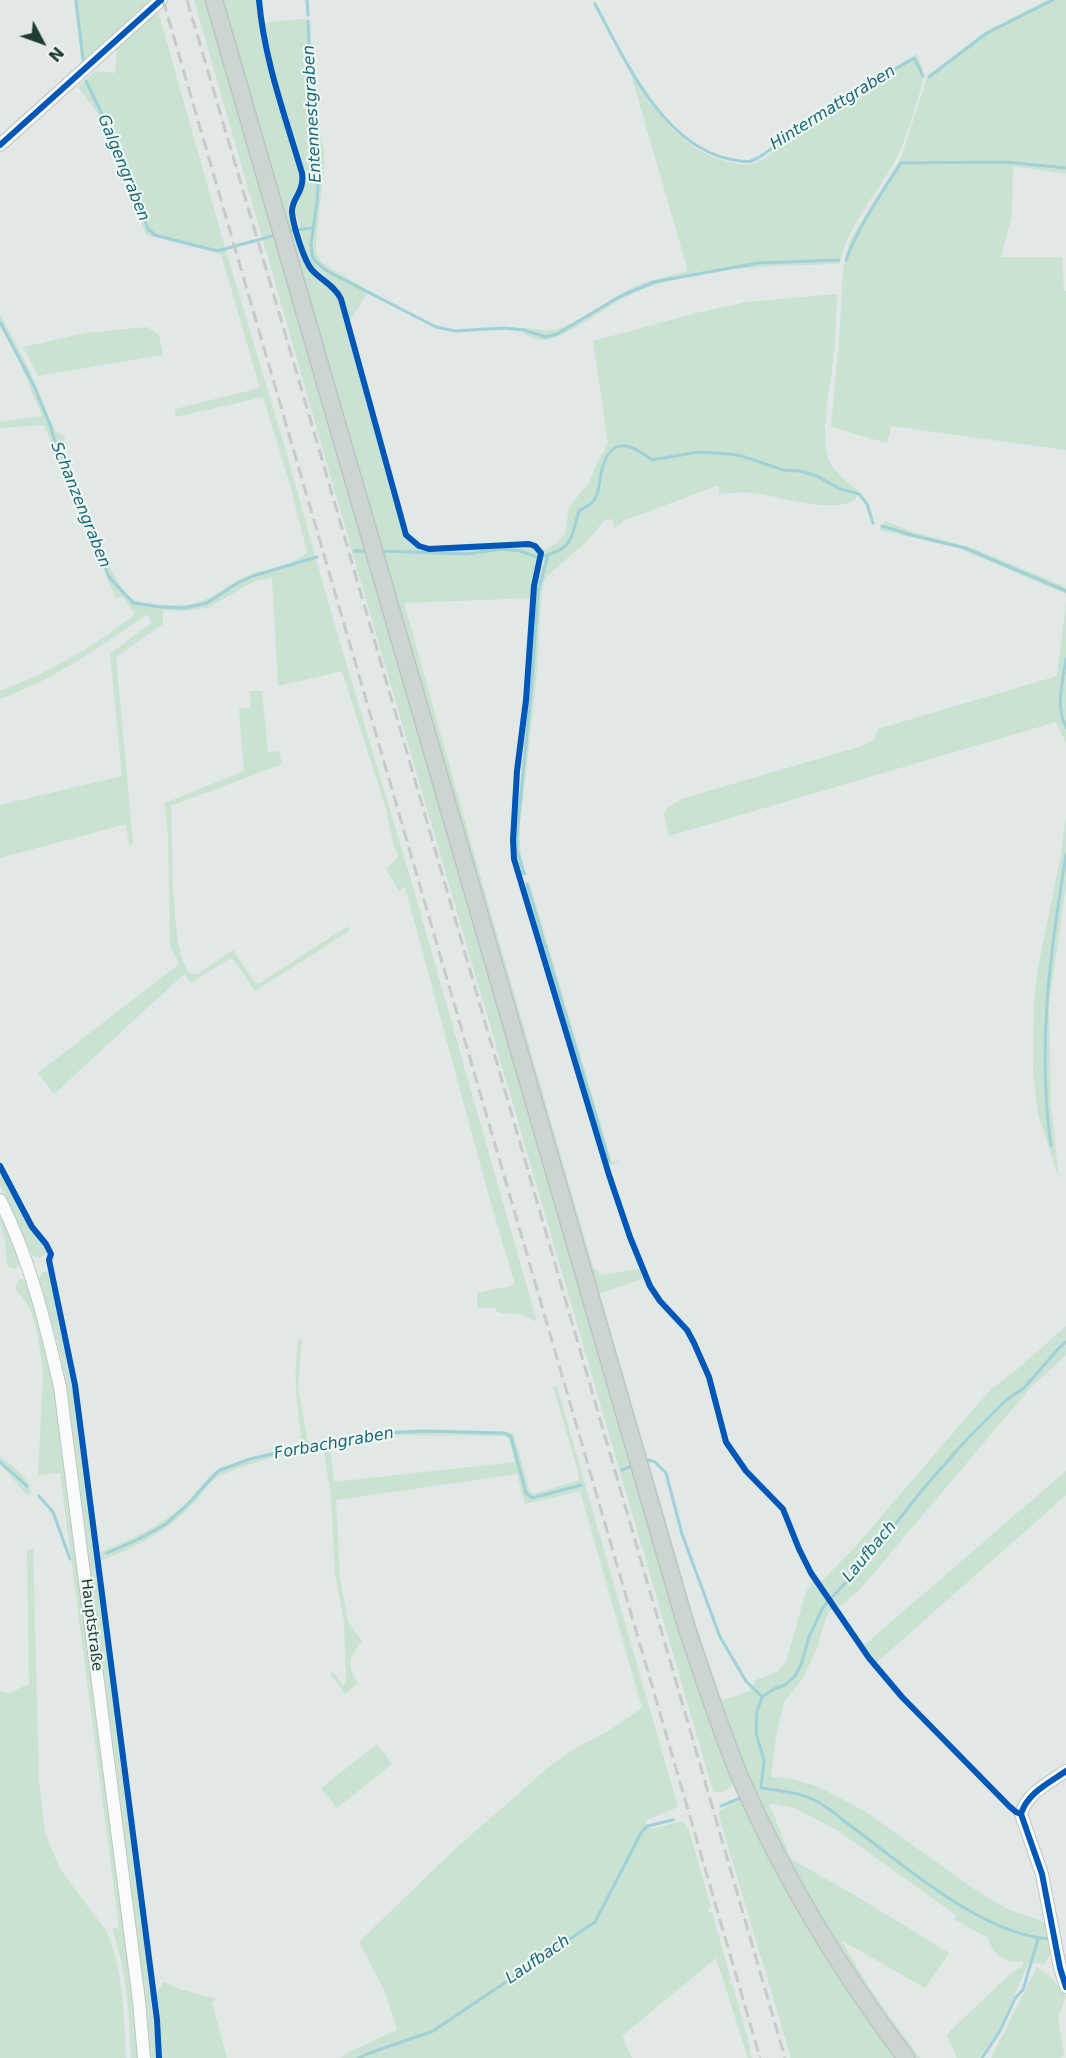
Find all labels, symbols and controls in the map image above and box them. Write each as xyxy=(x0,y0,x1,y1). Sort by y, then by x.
north arrow xyxy=(12,12,72,72)
text: N xyxy=(44,43,68,65)
water label: Entennestgraben xyxy=(300,45,326,183)
water label: Hintermattgraben xyxy=(767,62,899,154)
water label: Galgengraben xyxy=(93,112,153,224)
water label: Schanzengraben xyxy=(46,439,114,571)
water label: Forbachgraben xyxy=(273,1424,395,1464)
water label: Laufbach xyxy=(839,1518,901,1586)
street label: Hauptstraße xyxy=(76,1578,106,1672)
water label: Laufbach xyxy=(502,1932,574,1988)

